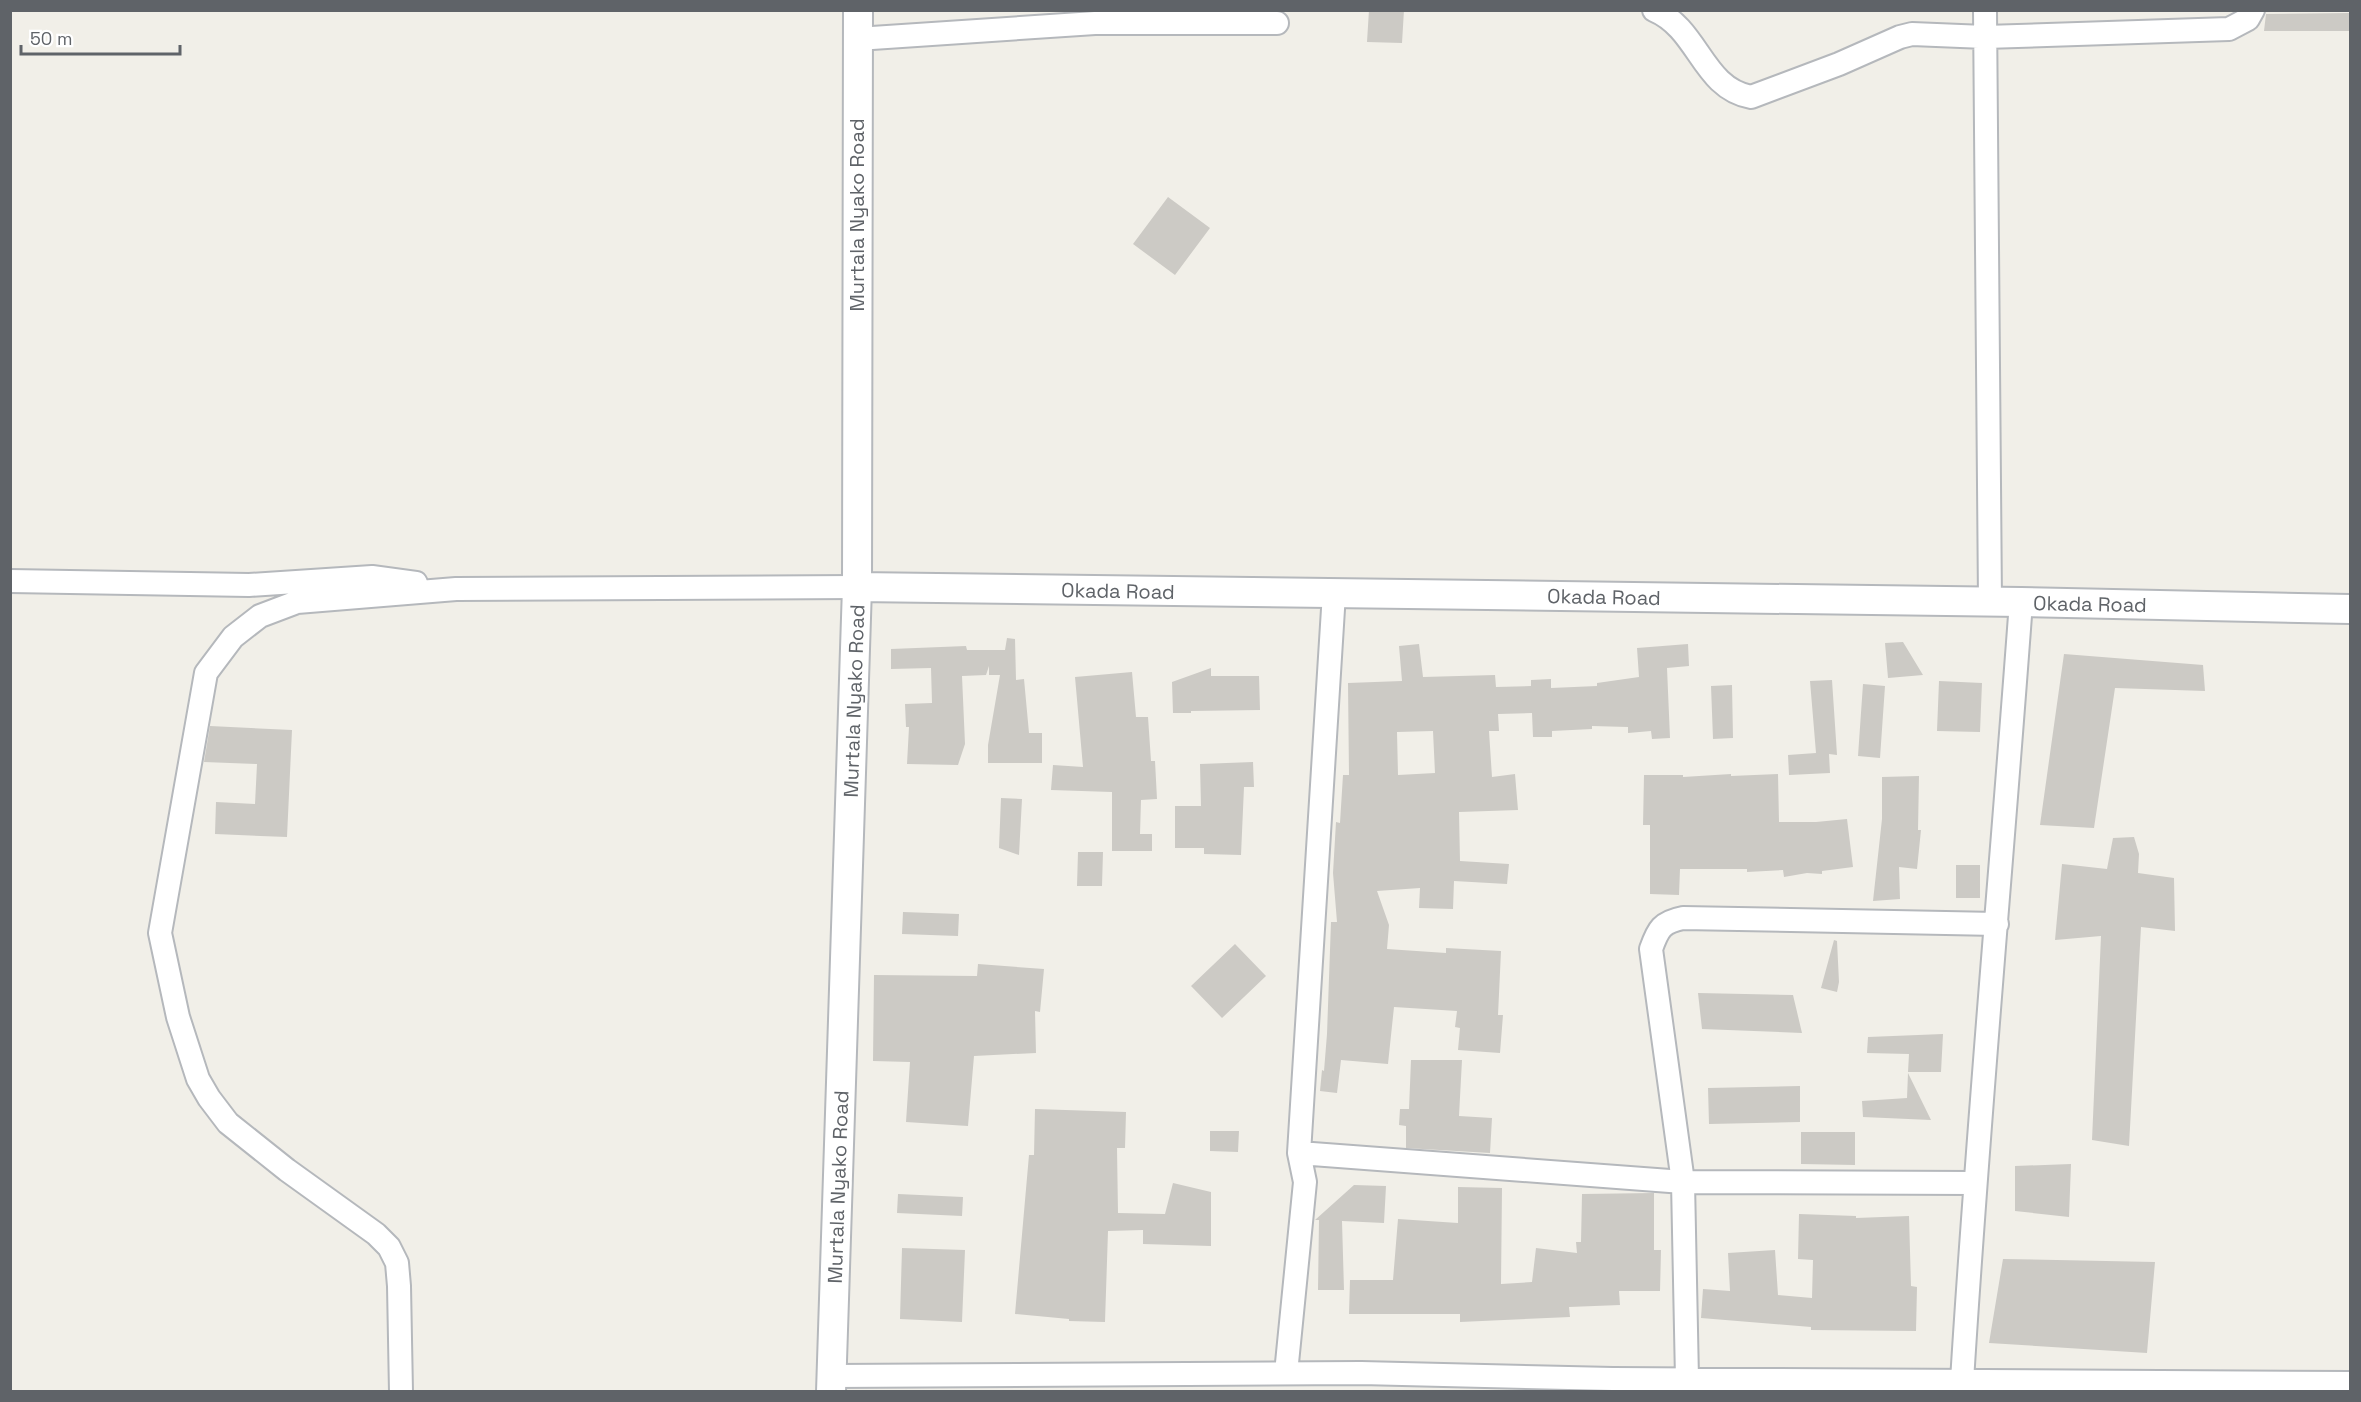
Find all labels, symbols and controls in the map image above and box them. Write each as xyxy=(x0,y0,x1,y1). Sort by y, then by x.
scale bar xyxy=(21,18,180,56)
text: 50 m xyxy=(30,27,72,50)
street label: Murtala Nyako Road xyxy=(844,118,870,312)
street label: Okada Road xyxy=(1061,577,1175,605)
street label: Okada Road xyxy=(1547,583,1661,611)
street label: Okada Road xyxy=(2033,590,2147,618)
street label: Murtala Nyako Road xyxy=(838,604,870,798)
street label: Murtala Nyako Road xyxy=(822,1090,854,1284)

